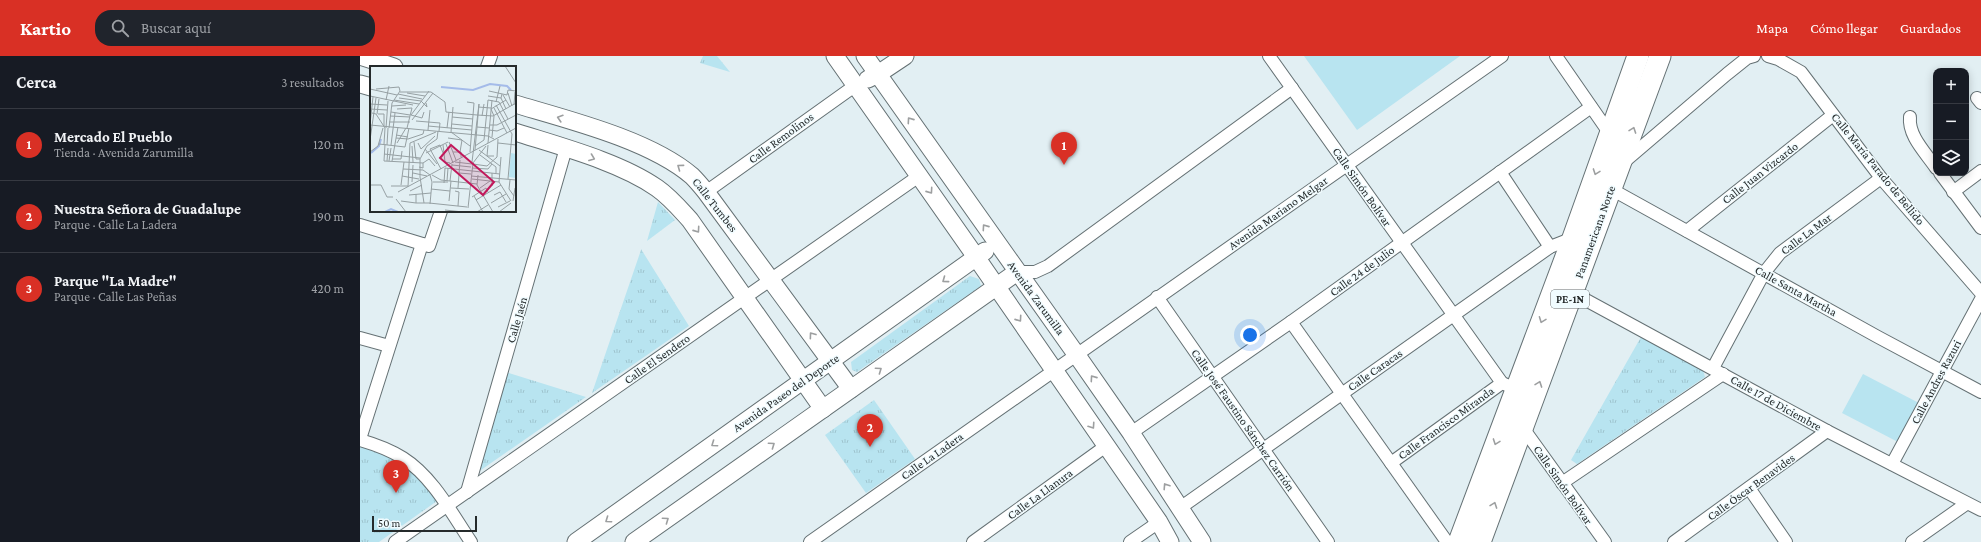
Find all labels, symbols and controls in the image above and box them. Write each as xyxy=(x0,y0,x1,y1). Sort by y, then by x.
search box xyxy=(95,10,375,46)
icon: search xyxy=(109,17,131,39)
text: Kartio xyxy=(20,18,71,39)
text: Buscar aquí xyxy=(141,20,211,36)
text: Mapa xyxy=(1756,20,1788,36)
text: Cómo llegar xyxy=(1810,20,1878,36)
text: Guardados xyxy=(1900,20,1961,36)
inset map xyxy=(370,66,516,212)
map controls xyxy=(1933,68,1969,176)
button: + xyxy=(1933,68,1969,104)
text: Cerca xyxy=(16,73,56,92)
text: 3 resultados xyxy=(281,75,344,90)
button: − xyxy=(1933,104,1969,140)
street label: Calle Remolinos xyxy=(746,109,817,166)
street label: Calle María Parado de Bellido xyxy=(1828,110,1928,228)
one-way arrow xyxy=(557,114,564,123)
one-way arrow xyxy=(907,117,915,124)
one-way arrow xyxy=(1628,127,1636,134)
text: Mercado El Pueblo xyxy=(54,129,172,145)
pin: 1 xyxy=(1051,132,1077,165)
text: 1 xyxy=(27,137,31,152)
text: 120 m xyxy=(313,137,344,152)
street label: Calle Juan Vizcardo xyxy=(1719,139,1801,207)
button: layers xyxy=(1933,140,1969,176)
text: Tienda · Avenida Zarumilla xyxy=(54,145,193,160)
street label: Calle Simón Bolívar xyxy=(1329,145,1395,230)
one-way arrow xyxy=(588,154,595,162)
one-way arrow xyxy=(677,165,684,172)
one-way arrow xyxy=(1593,168,1601,175)
street label: Avenida Mariano Melgar xyxy=(1226,173,1331,253)
street label: Calle Tumbes xyxy=(689,175,741,235)
street label: Panamericana Norte xyxy=(1572,184,1618,280)
one-way arrow xyxy=(925,187,933,194)
text: Nuestra Señora de Guadalupe xyxy=(54,201,241,217)
text: 2 xyxy=(26,209,32,224)
text: 190 m xyxy=(313,209,344,224)
street label: Calle La Mar xyxy=(1778,210,1835,258)
text: Parque · Calle La Ladera xyxy=(54,217,177,232)
one-way arrow xyxy=(983,224,990,231)
one-way arrow xyxy=(692,225,699,232)
street label: Calle 24 de Julio xyxy=(1327,243,1397,299)
street label: Avenida Zarumilla xyxy=(1004,258,1068,338)
street label: Calle Santa Martha xyxy=(1753,263,1840,320)
text: Parque "La Madre" xyxy=(54,273,176,289)
one-way arrow xyxy=(942,275,949,282)
text: 3 xyxy=(26,281,32,296)
text: 420 m xyxy=(311,281,344,296)
text: Parque · Calle Las Peñas xyxy=(54,289,177,304)
road number: PE-1N xyxy=(1551,290,1589,308)
street label: Calle Jaén xyxy=(504,295,530,345)
one-way arrow xyxy=(1014,314,1021,321)
one-way arrow xyxy=(1539,316,1547,323)
your location xyxy=(1240,325,1260,345)
street label: Calle El Sendero xyxy=(621,331,693,387)
one-way arrow xyxy=(810,332,817,339)
street label: Calle Andres Razuri xyxy=(1908,338,1964,426)
street label: Calle José Faustino Sánchez Carrión xyxy=(1188,346,1298,494)
street label: Calle Caracas xyxy=(1345,346,1405,394)
street label: Avenida Paseo del Deporte xyxy=(730,351,842,435)
one-way arrow xyxy=(874,368,881,375)
street label: Calle 17 de Diciembre xyxy=(1728,372,1824,434)
one-way arrow xyxy=(1090,375,1098,382)
one-way arrow xyxy=(1535,380,1543,387)
street label: Calle Francisco Miranda xyxy=(1395,383,1497,463)
pin: 2 xyxy=(857,414,883,447)
one-way arrow xyxy=(1087,422,1095,429)
street label: Calle La Ladera xyxy=(898,429,966,483)
one-way arrow xyxy=(1493,438,1501,445)
one-way arrow xyxy=(711,440,718,447)
one-way arrow xyxy=(768,442,775,449)
street label: Calle Simón Bolívar xyxy=(1530,443,1596,528)
street label: Calle Óscar Benavides xyxy=(1704,450,1798,524)
pin: 3 xyxy=(383,460,409,493)
street label: Calle La Llanura xyxy=(1005,465,1076,522)
one-way arrow xyxy=(1163,483,1171,490)
one-way arrow xyxy=(1489,502,1497,509)
scale bar xyxy=(372,514,477,533)
one-way arrow xyxy=(605,515,612,522)
text: 50 m xyxy=(378,517,400,529)
one-way arrow xyxy=(662,517,669,524)

